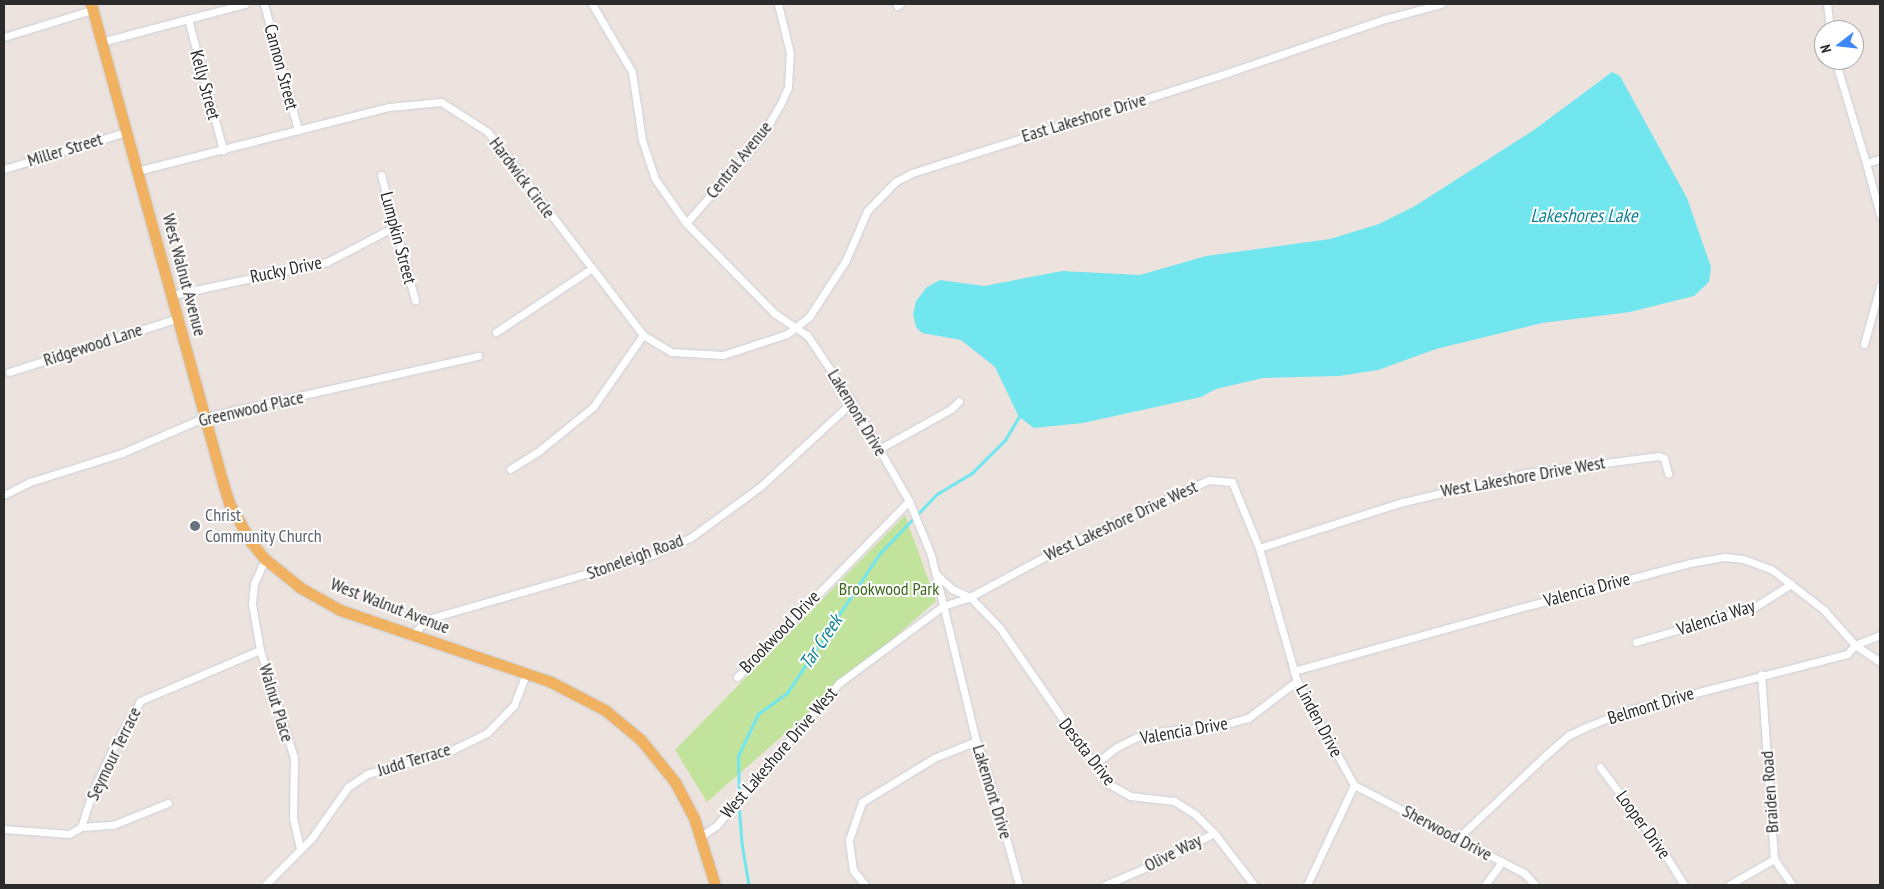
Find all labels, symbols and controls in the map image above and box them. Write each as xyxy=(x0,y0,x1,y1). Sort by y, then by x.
north arrow xyxy=(1814,20,1864,70)
street label: Cannon Street xyxy=(259,22,303,112)
text: N xyxy=(1816,43,1835,55)
street label: Kelly Street xyxy=(185,48,225,122)
street label: East Lakeshore Drive xyxy=(1019,89,1149,147)
street label: Central Avenue xyxy=(701,117,777,203)
street label: Miller Street xyxy=(25,128,105,172)
street label: Hardwick Circle xyxy=(484,133,560,223)
street label: Lumpkin Street xyxy=(375,190,421,286)
water label: Lakeshores Lake xyxy=(1531,205,1637,227)
street label: West Walnut Avenue xyxy=(157,211,211,339)
street label: Rucky Drive xyxy=(248,252,324,288)
street label: Ridgewood Lane xyxy=(41,319,145,371)
street label: Lakemont Drive xyxy=(823,366,891,460)
street label: Greenwood Place xyxy=(196,386,306,432)
street label: West Lakeshore Drive West xyxy=(1439,452,1607,502)
street label: West Lakeshore Drive West xyxy=(1041,476,1201,566)
place label: Christ Community Church xyxy=(205,505,322,548)
marker: Christ Community Church xyxy=(189,520,201,532)
street label: Stoneleigh Road xyxy=(584,530,686,584)
street label: Valencia Drive xyxy=(1542,568,1632,612)
street label: West Walnut Avenue xyxy=(327,573,453,639)
park label: Brookwood Park xyxy=(839,578,939,600)
street label: Brookwood Drive xyxy=(735,586,825,678)
street label: Valencia Way xyxy=(1674,595,1758,641)
water label: Tar Creek xyxy=(795,611,847,673)
street label: Walnut Place xyxy=(254,661,298,745)
street label: Linden Drive xyxy=(1291,681,1347,761)
street label: West Lakeshore Drive West xyxy=(716,683,842,823)
street label: Belmont Drive xyxy=(1605,683,1697,729)
street label: Seymour Terrace xyxy=(82,703,146,805)
street label: Valencia Drive xyxy=(1139,713,1229,749)
street label: Desota Drive xyxy=(1054,714,1120,790)
street label: Judd Terrace xyxy=(375,739,453,781)
street label: Lakemont Drive xyxy=(967,742,1017,842)
street label: Braiden Road xyxy=(1756,750,1784,834)
street label: Looper Drive xyxy=(1611,787,1675,863)
street label: Sherwood Drive xyxy=(1399,800,1495,866)
street label: Olive Way xyxy=(1141,829,1205,877)

